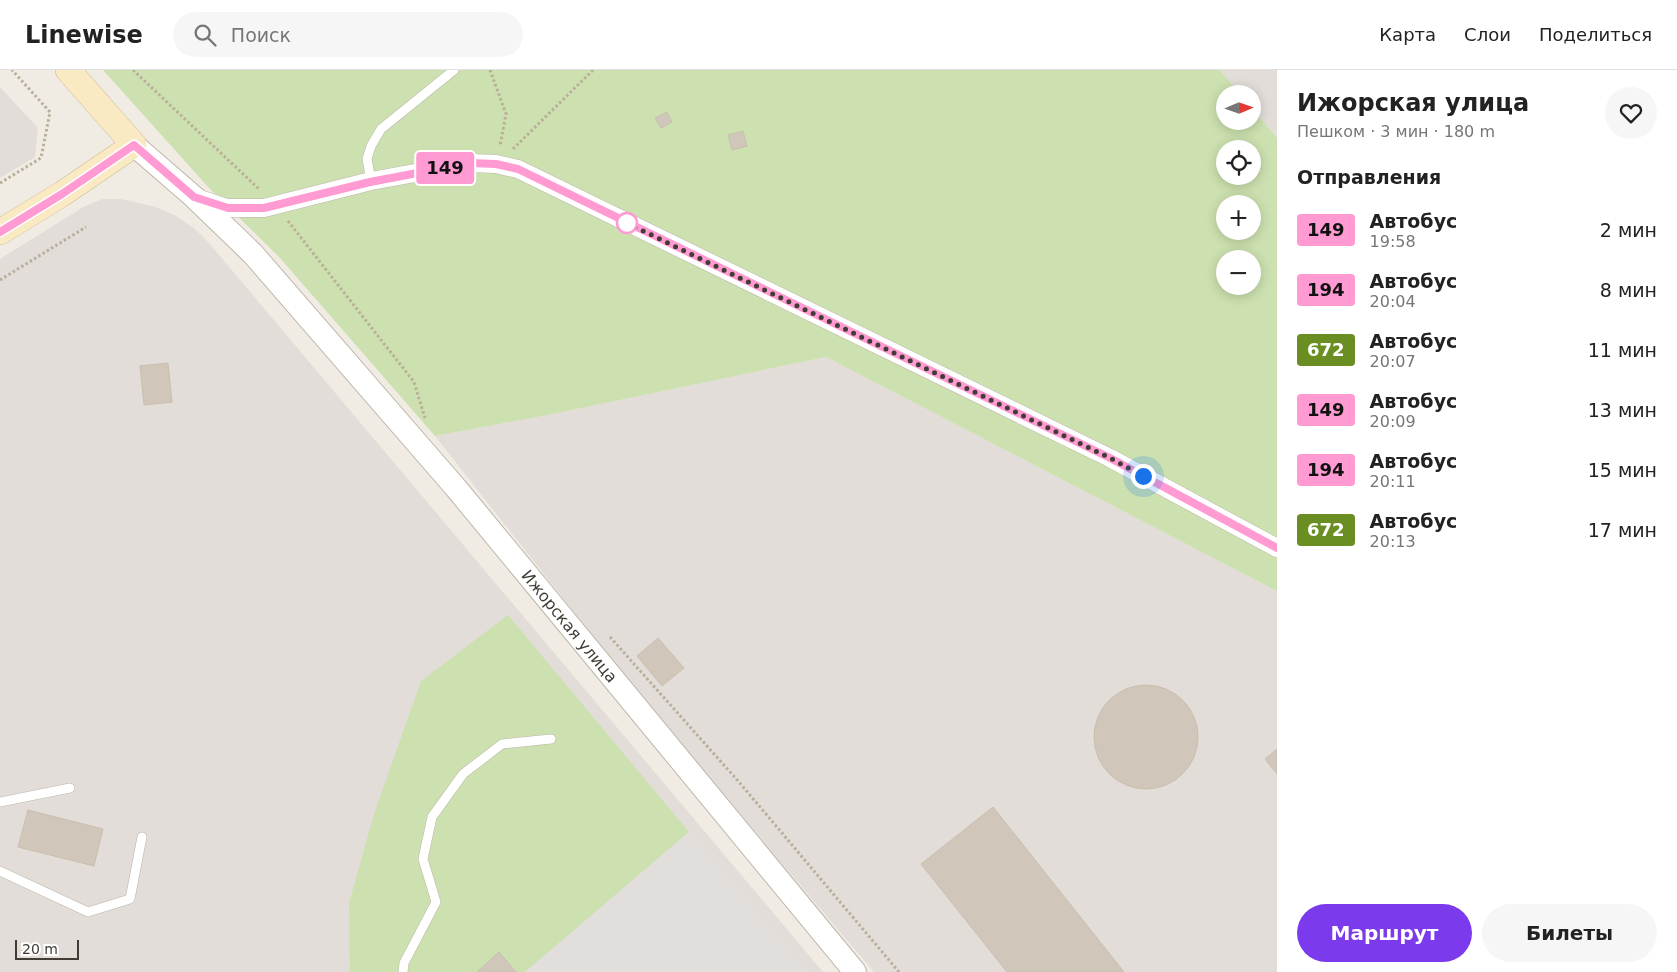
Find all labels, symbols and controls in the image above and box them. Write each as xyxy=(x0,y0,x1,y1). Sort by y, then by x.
search box xyxy=(173,12,523,57)
text: Linewise xyxy=(25,21,143,49)
icon: search xyxy=(191,21,219,49)
text: Поиск xyxy=(231,24,291,46)
text: Карта xyxy=(1379,24,1436,45)
text: Слои xyxy=(1464,24,1511,45)
text: Поделиться xyxy=(1539,24,1652,45)
north arrow xyxy=(1216,85,1261,130)
map controls xyxy=(1216,85,1261,295)
button: heart xyxy=(1605,87,1657,139)
text: Ижорская улица xyxy=(1297,89,1529,117)
text: Пешком · 3 мин · 180 m xyxy=(1297,122,1495,141)
button: locate xyxy=(1216,140,1261,185)
line badge: 149 xyxy=(416,152,474,184)
text: 149 xyxy=(426,157,464,178)
text: Отправления xyxy=(1297,166,1441,188)
button: + xyxy=(1216,195,1261,240)
text: Автобус xyxy=(1370,210,1457,232)
unlabelled marker xyxy=(616,212,638,234)
text: 149 xyxy=(1307,219,1345,240)
text: 2 мин xyxy=(1600,219,1657,241)
text: 19:58 xyxy=(1370,232,1416,251)
button: − xyxy=(1216,250,1261,295)
text: Автобус xyxy=(1370,270,1457,292)
text: 194 xyxy=(1307,279,1345,300)
text: 8 мин xyxy=(1600,279,1657,301)
text: 20:04 xyxy=(1370,292,1416,311)
text: Автобус xyxy=(1370,330,1457,352)
text: 672 xyxy=(1307,339,1345,360)
text: 11 мин xyxy=(1588,339,1657,361)
text: 20:07 xyxy=(1370,352,1416,371)
text: Автобус xyxy=(1370,390,1457,412)
text: 149 xyxy=(1307,399,1345,420)
text: 13 мин xyxy=(1588,399,1657,421)
text: 20:09 xyxy=(1370,412,1416,431)
text: Автобус xyxy=(1370,450,1457,472)
text: 194 xyxy=(1307,459,1345,480)
text: 15 мин xyxy=(1588,459,1657,481)
your location xyxy=(1131,464,1156,489)
text: 20:11 xyxy=(1370,472,1416,491)
text: Автобус xyxy=(1370,510,1457,532)
text: 672 xyxy=(1307,519,1345,540)
text: 17 мин xyxy=(1588,519,1657,541)
text: 20:13 xyxy=(1370,532,1416,551)
street label: Ижорская улица xyxy=(518,566,622,686)
button: Маршрут xyxy=(1297,904,1472,962)
button: Билеты xyxy=(1482,904,1657,962)
scale bar xyxy=(15,937,79,960)
text: 20 m xyxy=(22,941,58,957)

